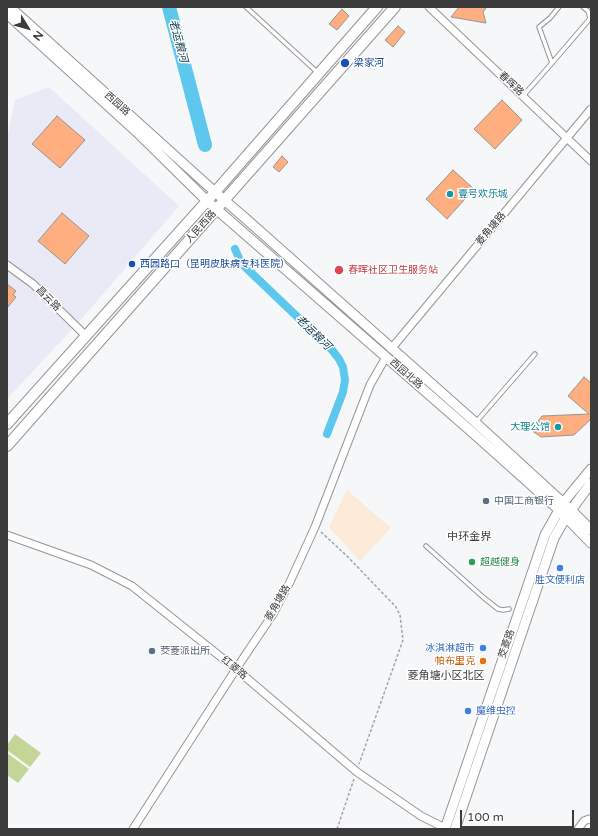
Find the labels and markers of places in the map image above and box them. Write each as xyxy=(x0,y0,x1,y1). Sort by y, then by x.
marker: 梁家河 xyxy=(339,57,351,69)
place label: 梁家河 xyxy=(354,57,384,69)
place label: 壹号欢乐城 xyxy=(458,188,508,200)
marker: 壹号欢乐城 xyxy=(445,189,455,199)
place label: 西园路口（昆明皮肤病专科医院） xyxy=(140,258,290,270)
marker: 西园路口（昆明皮肤病专科医院） xyxy=(127,259,137,269)
marker: 春晖社区卫生服务站 xyxy=(333,264,345,276)
place label: 春晖社区卫生服务站 xyxy=(348,264,438,276)
place label: 大理公馆 xyxy=(510,421,550,433)
marker: 大理公馆 xyxy=(553,422,563,432)
place label: 中国工商银行 xyxy=(494,495,554,507)
marker: 中国工商银行 xyxy=(481,496,491,506)
place label: 超越健身 xyxy=(480,556,520,568)
marker: 超越健身 xyxy=(467,557,477,567)
marker: 胜文便利店 xyxy=(555,563,565,573)
place label: 胜文便利店 xyxy=(535,574,585,586)
place label: 冰淇淋超市 xyxy=(425,642,475,654)
marker: 冰淇淋超市 xyxy=(478,643,488,653)
place label: 茭菱派出所 xyxy=(160,645,210,657)
marker: 茭菱派出所 xyxy=(147,646,157,656)
place label: 帕布里克 xyxy=(435,655,475,667)
marker: 帕布里克 xyxy=(478,656,488,666)
place label: 魔维虫控 xyxy=(476,705,516,717)
marker: 魔维虫控 xyxy=(463,706,473,716)

